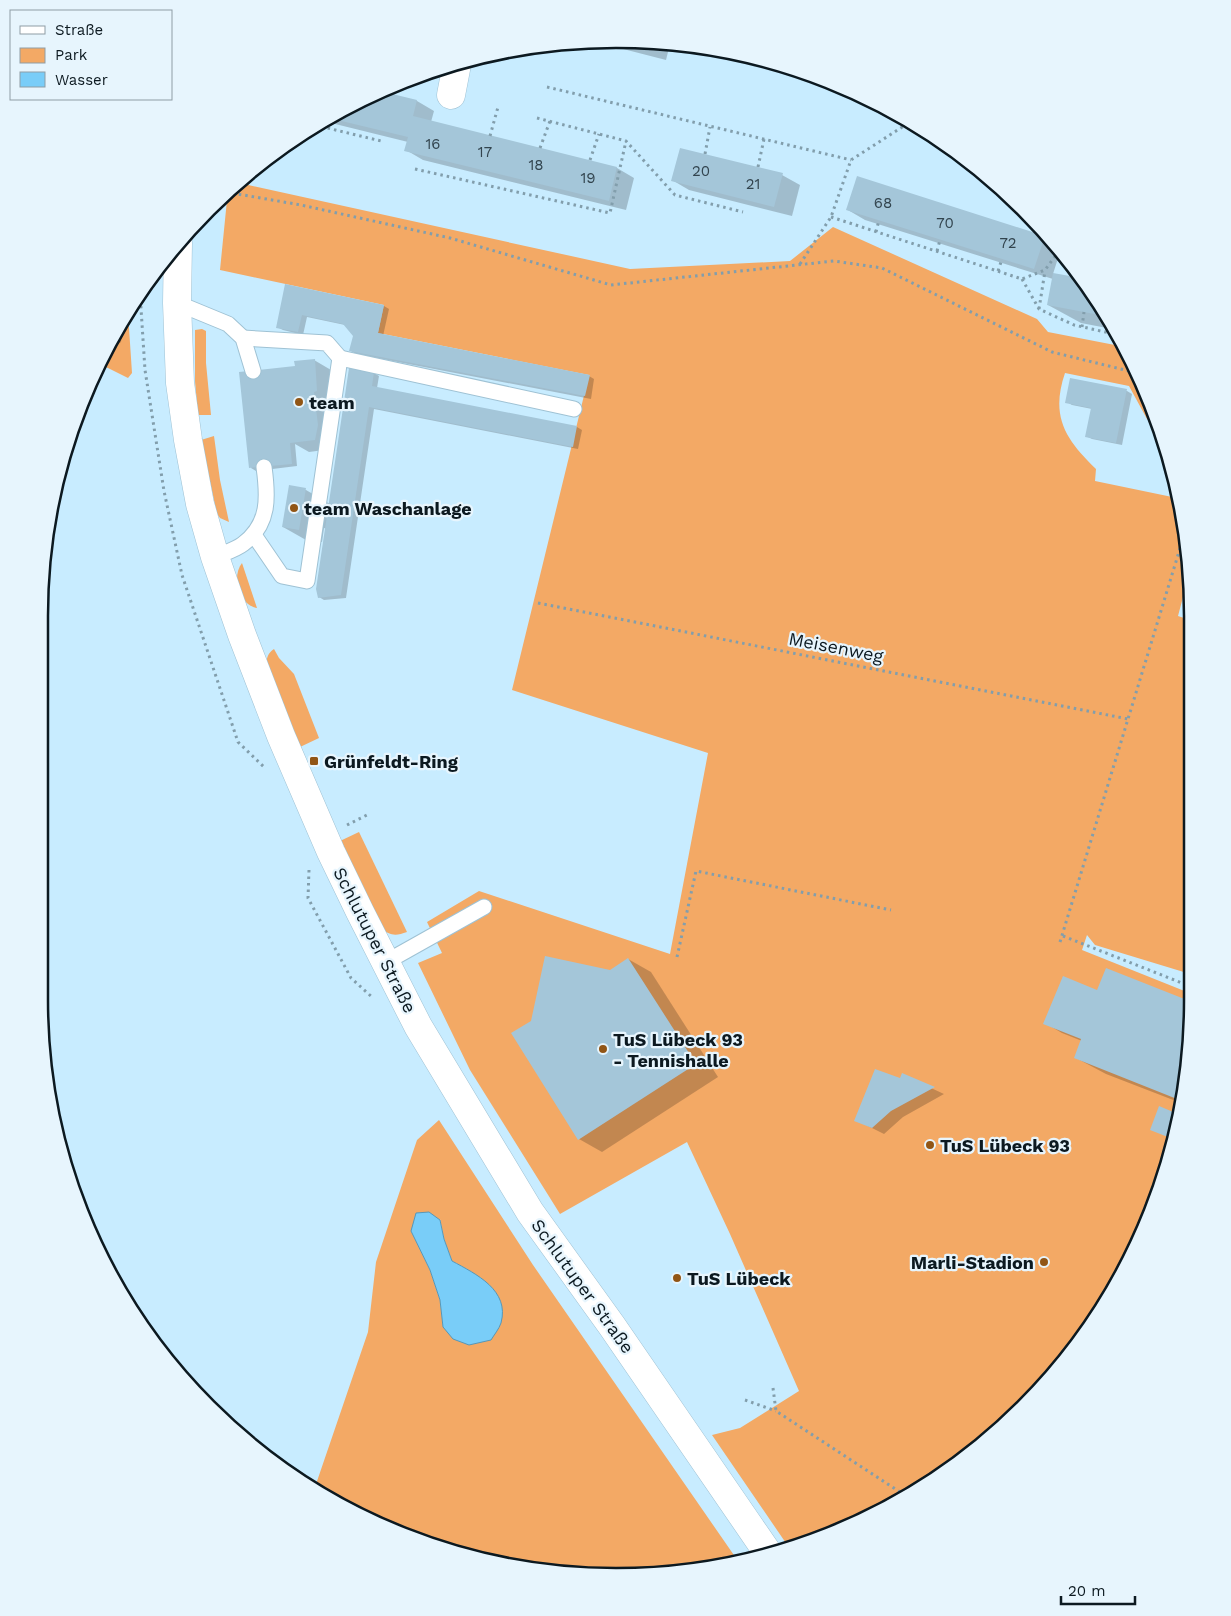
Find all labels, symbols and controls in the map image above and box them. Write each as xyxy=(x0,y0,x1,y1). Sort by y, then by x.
legend xyxy=(10,10,172,100)
text: Straße xyxy=(55,21,103,39)
text: Park xyxy=(55,46,88,64)
text: Wasser xyxy=(55,71,108,89)
house number: 16 xyxy=(426,135,440,153)
house number: 17 xyxy=(478,143,492,161)
house number: 18 xyxy=(528,156,544,174)
house number: 20 xyxy=(692,162,710,180)
house number: 19 xyxy=(580,169,596,187)
house number: 21 xyxy=(746,175,760,193)
house number: 68 xyxy=(874,194,892,212)
house number: 70 xyxy=(936,214,954,232)
house number: 72 xyxy=(999,234,1017,252)
place label: team xyxy=(309,392,355,413)
marker: team xyxy=(293,396,305,408)
place label: team Waschanlage xyxy=(304,498,472,519)
marker: team Waschanlage xyxy=(288,502,300,514)
street label: Meisenweg xyxy=(787,628,886,667)
place label: Grünfeldt-Ring xyxy=(324,751,459,772)
marker: Grünfeldt-Ring xyxy=(308,755,320,767)
street label: Schlutuper Straße xyxy=(329,864,421,1016)
place label: TuS Lübeck 93 - Tennishalle xyxy=(613,1029,743,1071)
marker: TuS Lübeck 93 - Tennishalle xyxy=(597,1043,609,1055)
place label: TuS Lübeck 93 xyxy=(940,1135,1070,1156)
marker: TuS Lübeck 93 xyxy=(924,1139,936,1151)
street label: Schlutuper Straße xyxy=(527,1215,639,1357)
place label: Marli-Stadion xyxy=(911,1252,1034,1273)
marker: Marli-Stadion xyxy=(1038,1256,1050,1268)
place label: TuS Lübeck xyxy=(687,1268,791,1289)
marker: TuS Lübeck xyxy=(671,1272,683,1284)
scale bar xyxy=(1061,1574,1135,1606)
text: 20 m xyxy=(1068,1582,1106,1600)

